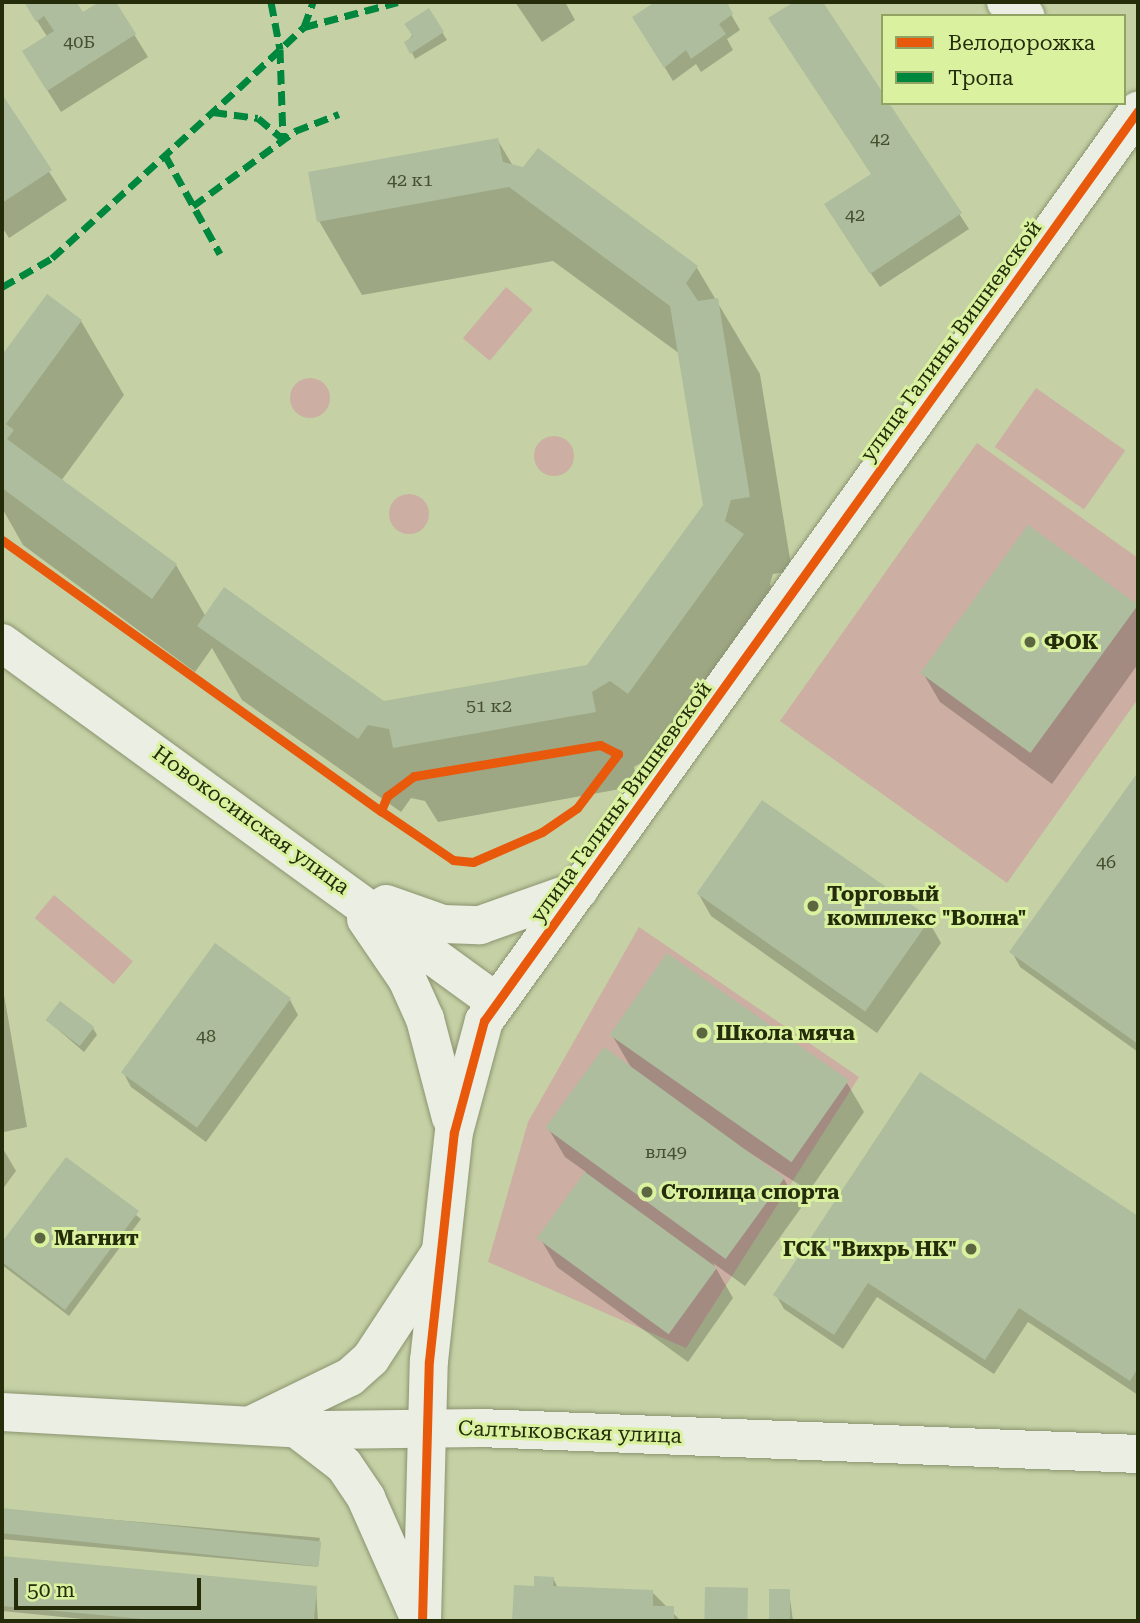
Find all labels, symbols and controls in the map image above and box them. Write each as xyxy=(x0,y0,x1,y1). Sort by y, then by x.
legend xyxy=(881,14,1126,105)
house number: 40Б xyxy=(63,31,95,53)
text: Велодорожка xyxy=(948,31,1095,55)
text: Тропа xyxy=(948,66,1013,90)
house number: 42 xyxy=(870,128,890,150)
house number: 42 к1 xyxy=(387,169,433,191)
house number: 42 xyxy=(845,204,865,226)
street label: улица Галины Вишневской xyxy=(855,216,1047,466)
place label: ФОК xyxy=(1044,629,1098,655)
marker: ФОК xyxy=(1022,634,1038,650)
street label: улица Галины Вишневской xyxy=(525,677,717,927)
house number: 51 к2 xyxy=(466,695,512,717)
street label: Новокосинская улица xyxy=(148,740,354,900)
house number: 46 xyxy=(1096,851,1116,873)
place label: Торговый комплекс "Волна" xyxy=(827,881,1026,931)
marker: Торговый комплекс "Волна" xyxy=(805,898,821,914)
place label: Школа мяча xyxy=(716,1020,855,1046)
house number: 48 xyxy=(196,1025,216,1047)
marker: Школа мяча xyxy=(694,1025,710,1041)
house number: вл49 xyxy=(645,1141,687,1163)
place label: Столица спорта xyxy=(661,1179,839,1205)
marker: Столица спорта xyxy=(639,1184,655,1200)
place label: Магнит xyxy=(54,1225,139,1251)
marker: Магнит xyxy=(32,1230,48,1246)
place label: ГСК "Вихрь НК" xyxy=(783,1236,957,1262)
marker: ГСК "Вихрь НК" xyxy=(963,1241,979,1257)
street label: Салтыковская улица xyxy=(458,1415,682,1449)
scale bar xyxy=(18,1564,205,1608)
text: 50 m xyxy=(27,1578,75,1602)

